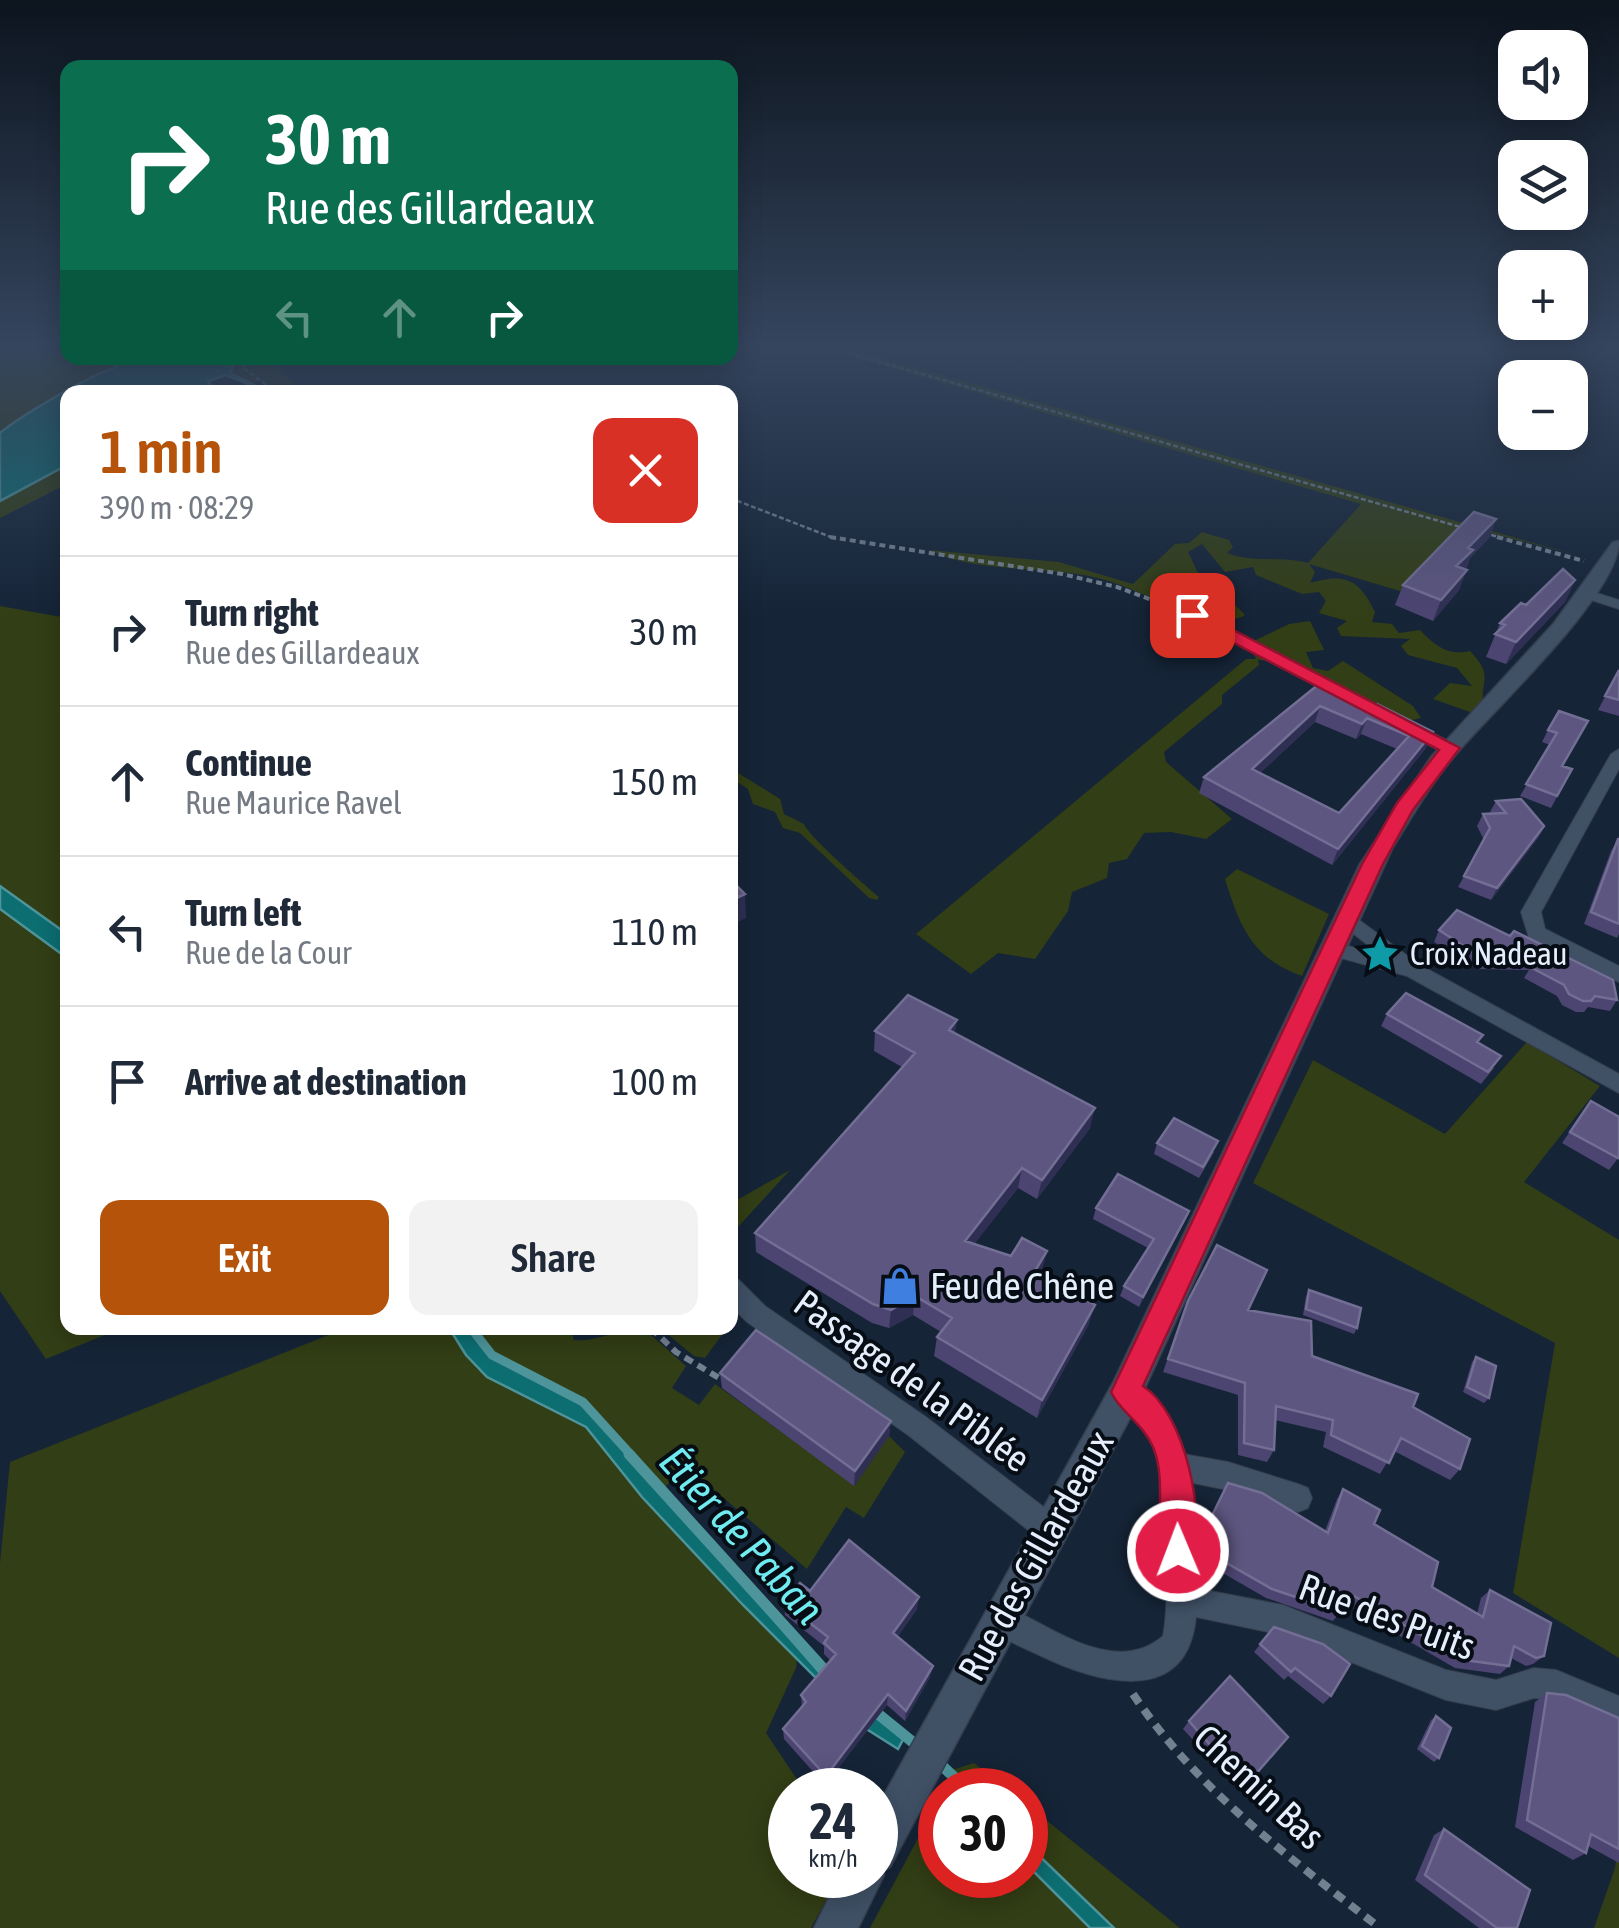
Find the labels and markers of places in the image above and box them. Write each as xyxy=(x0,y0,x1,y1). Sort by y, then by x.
pin xyxy=(1150,573,1235,658)
place icon: Croix Nadeau xyxy=(1359,933,1401,975)
place label: Croix Nadeau xyxy=(1410,935,1567,972)
place label: Feu de Chêne xyxy=(930,1264,1114,1307)
shop icon: Feu de Chêne xyxy=(879,1265,921,1307)

